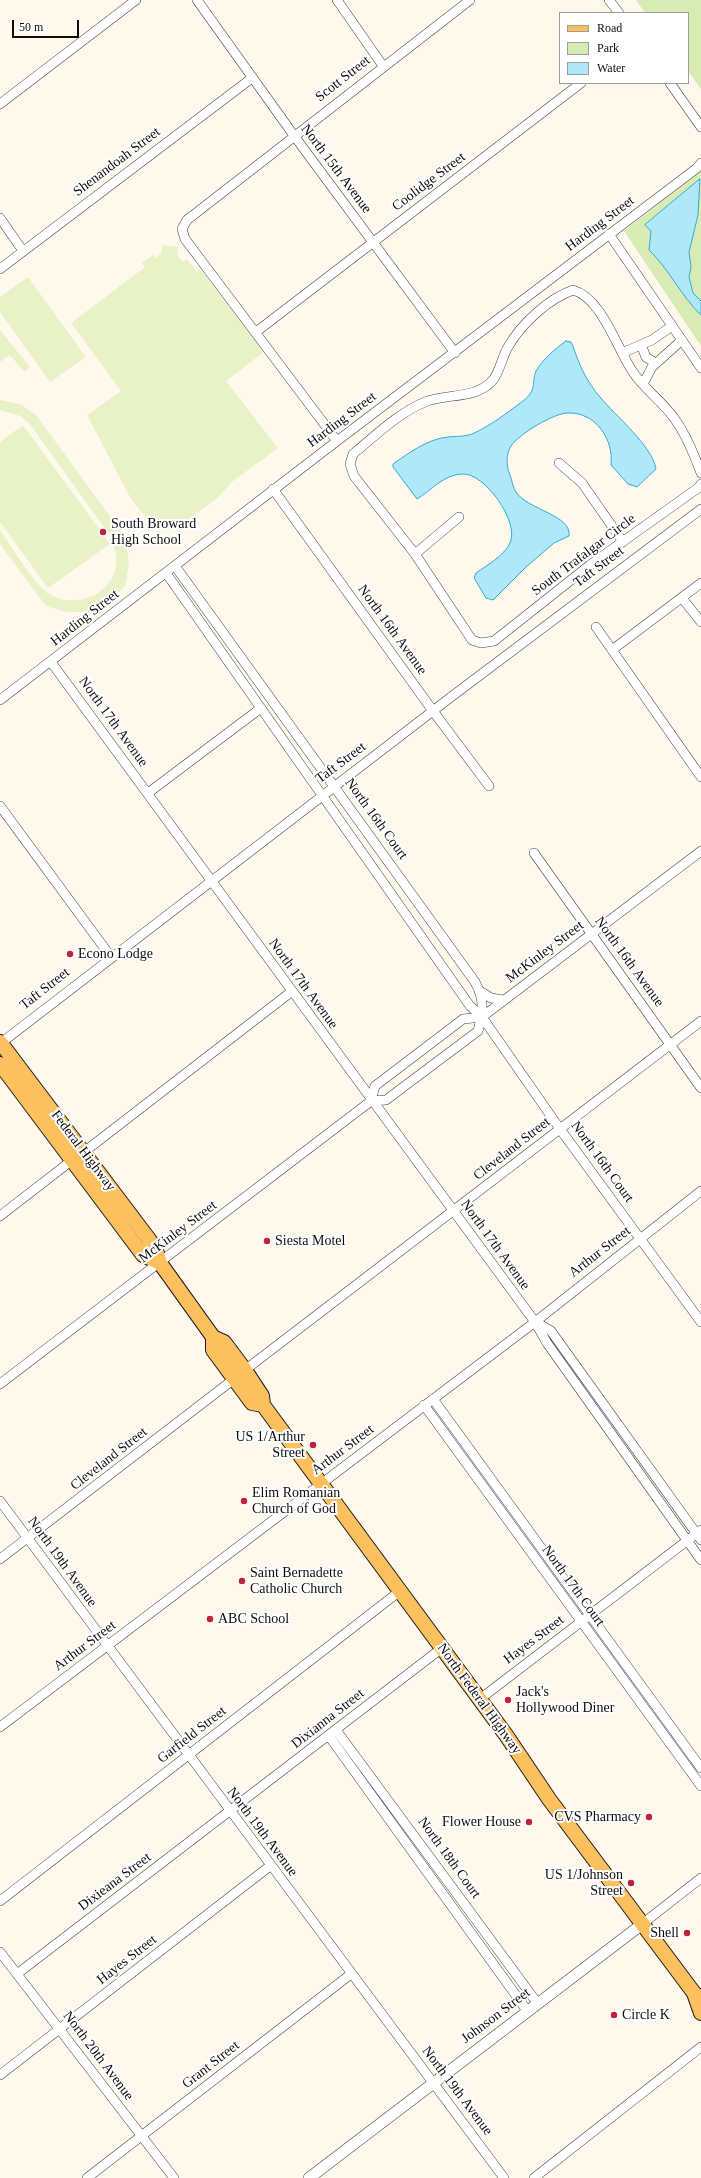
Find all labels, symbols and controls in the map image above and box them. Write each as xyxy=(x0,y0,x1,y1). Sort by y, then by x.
scale bar xyxy=(14,12,81,38)
legend xyxy=(559,12,689,84)
text: 50 m xyxy=(19,20,43,34)
text: Road xyxy=(597,21,622,35)
text: Park xyxy=(597,41,619,55)
street label: Scott Street xyxy=(312,52,374,106)
text: Water xyxy=(597,61,625,75)
street label: North 15th Avenue xyxy=(297,121,375,217)
street label: Shenandoah Street xyxy=(70,124,164,200)
street label: Coolidge Street xyxy=(389,149,469,215)
street label: Harding Street xyxy=(562,193,638,255)
street label: Harding Street xyxy=(304,389,380,451)
street label: South Trafalgar Circle xyxy=(529,511,639,599)
place label: South Broward High School xyxy=(111,516,196,548)
marker: South Broward High School xyxy=(98,527,108,537)
street label: Taft Street xyxy=(571,543,627,591)
street label: North 16th Avenue xyxy=(354,582,430,678)
street label: Harding Street xyxy=(48,586,122,650)
street label: North 17th Avenue xyxy=(75,674,151,770)
street label: Taft Street xyxy=(313,739,369,787)
street label: North 16th Court xyxy=(341,775,411,863)
street label: North 16th Avenue xyxy=(591,914,667,1010)
street label: McKinley Street xyxy=(503,917,587,987)
street label: North 17th Avenue xyxy=(265,936,341,1032)
place label: Econo Lodge xyxy=(78,946,153,962)
marker: Econo Lodge xyxy=(65,949,75,959)
street label: Taft Street xyxy=(17,964,73,1014)
street label: Federal Highway xyxy=(47,1107,119,1195)
street label: Cleveland Street xyxy=(470,1114,554,1184)
street label: North 16th Court xyxy=(567,1118,637,1206)
street label: McKinley Street xyxy=(136,1197,220,1267)
street label: North 17th Avenue xyxy=(457,1197,533,1293)
street label: Arthur Street xyxy=(566,1223,634,1281)
place label: Siesta Motel xyxy=(275,1233,345,1249)
marker: Siesta Motel xyxy=(262,1236,272,1246)
street label: Arthur Street xyxy=(309,1421,377,1479)
street label: Cleveland Street xyxy=(67,1424,151,1494)
place label: US 1/Arthur Street xyxy=(235,1429,305,1462)
marker: US 1/Arthur Street xyxy=(308,1440,318,1450)
place label: Elim Romanian Church of God xyxy=(252,1485,340,1518)
marker: Elim Romanian Church of God xyxy=(239,1496,249,1506)
street label: North 19th Avenue xyxy=(24,1514,100,1610)
street label: North 17th Court xyxy=(538,1542,608,1630)
place label: Saint Bernadette Catholic Church xyxy=(250,1565,343,1598)
marker: Saint Bernadette Catholic Church xyxy=(237,1576,247,1586)
place label: ABC School xyxy=(218,1611,289,1627)
street label: Hayes Street xyxy=(501,1612,567,1668)
marker: ABC School xyxy=(205,1614,215,1624)
street label: Arthur Street xyxy=(51,1617,119,1675)
street label: North Federal Highway xyxy=(433,1640,525,1758)
place label: Jack's Hollywood Diner xyxy=(516,1684,614,1716)
street label: Dixianna Street xyxy=(288,1685,368,1753)
marker: Jack's Hollywood Diner xyxy=(503,1695,513,1705)
street label: Garfield Street xyxy=(154,1703,230,1767)
street label: North 19th Avenue xyxy=(223,1784,301,1880)
place label: CVS Pharmacy xyxy=(554,1809,641,1825)
marker: CVS Pharmacy xyxy=(644,1812,654,1822)
street label: North 18th Court xyxy=(414,1814,484,1902)
place label: Flower House xyxy=(442,1814,521,1830)
marker: Flower House xyxy=(524,1817,534,1827)
street label: Dixieana Street xyxy=(75,1849,155,1915)
place label: US 1/Johnson Street xyxy=(545,1867,623,1900)
marker: US 1/Johnson Street xyxy=(626,1878,636,1888)
place label: Shell xyxy=(650,1925,679,1941)
marker: Shell xyxy=(682,1928,692,1938)
street label: Hayes Street xyxy=(94,1931,160,1989)
street label: Johnson Street xyxy=(458,1985,534,2047)
place label: Circle K xyxy=(622,2007,670,2023)
street label: North 20th Avenue xyxy=(59,2008,137,2104)
marker: Circle K xyxy=(609,2010,619,2020)
street label: Grant Street xyxy=(179,2037,243,2093)
street label: North 19th Avenue xyxy=(418,2043,496,2139)

